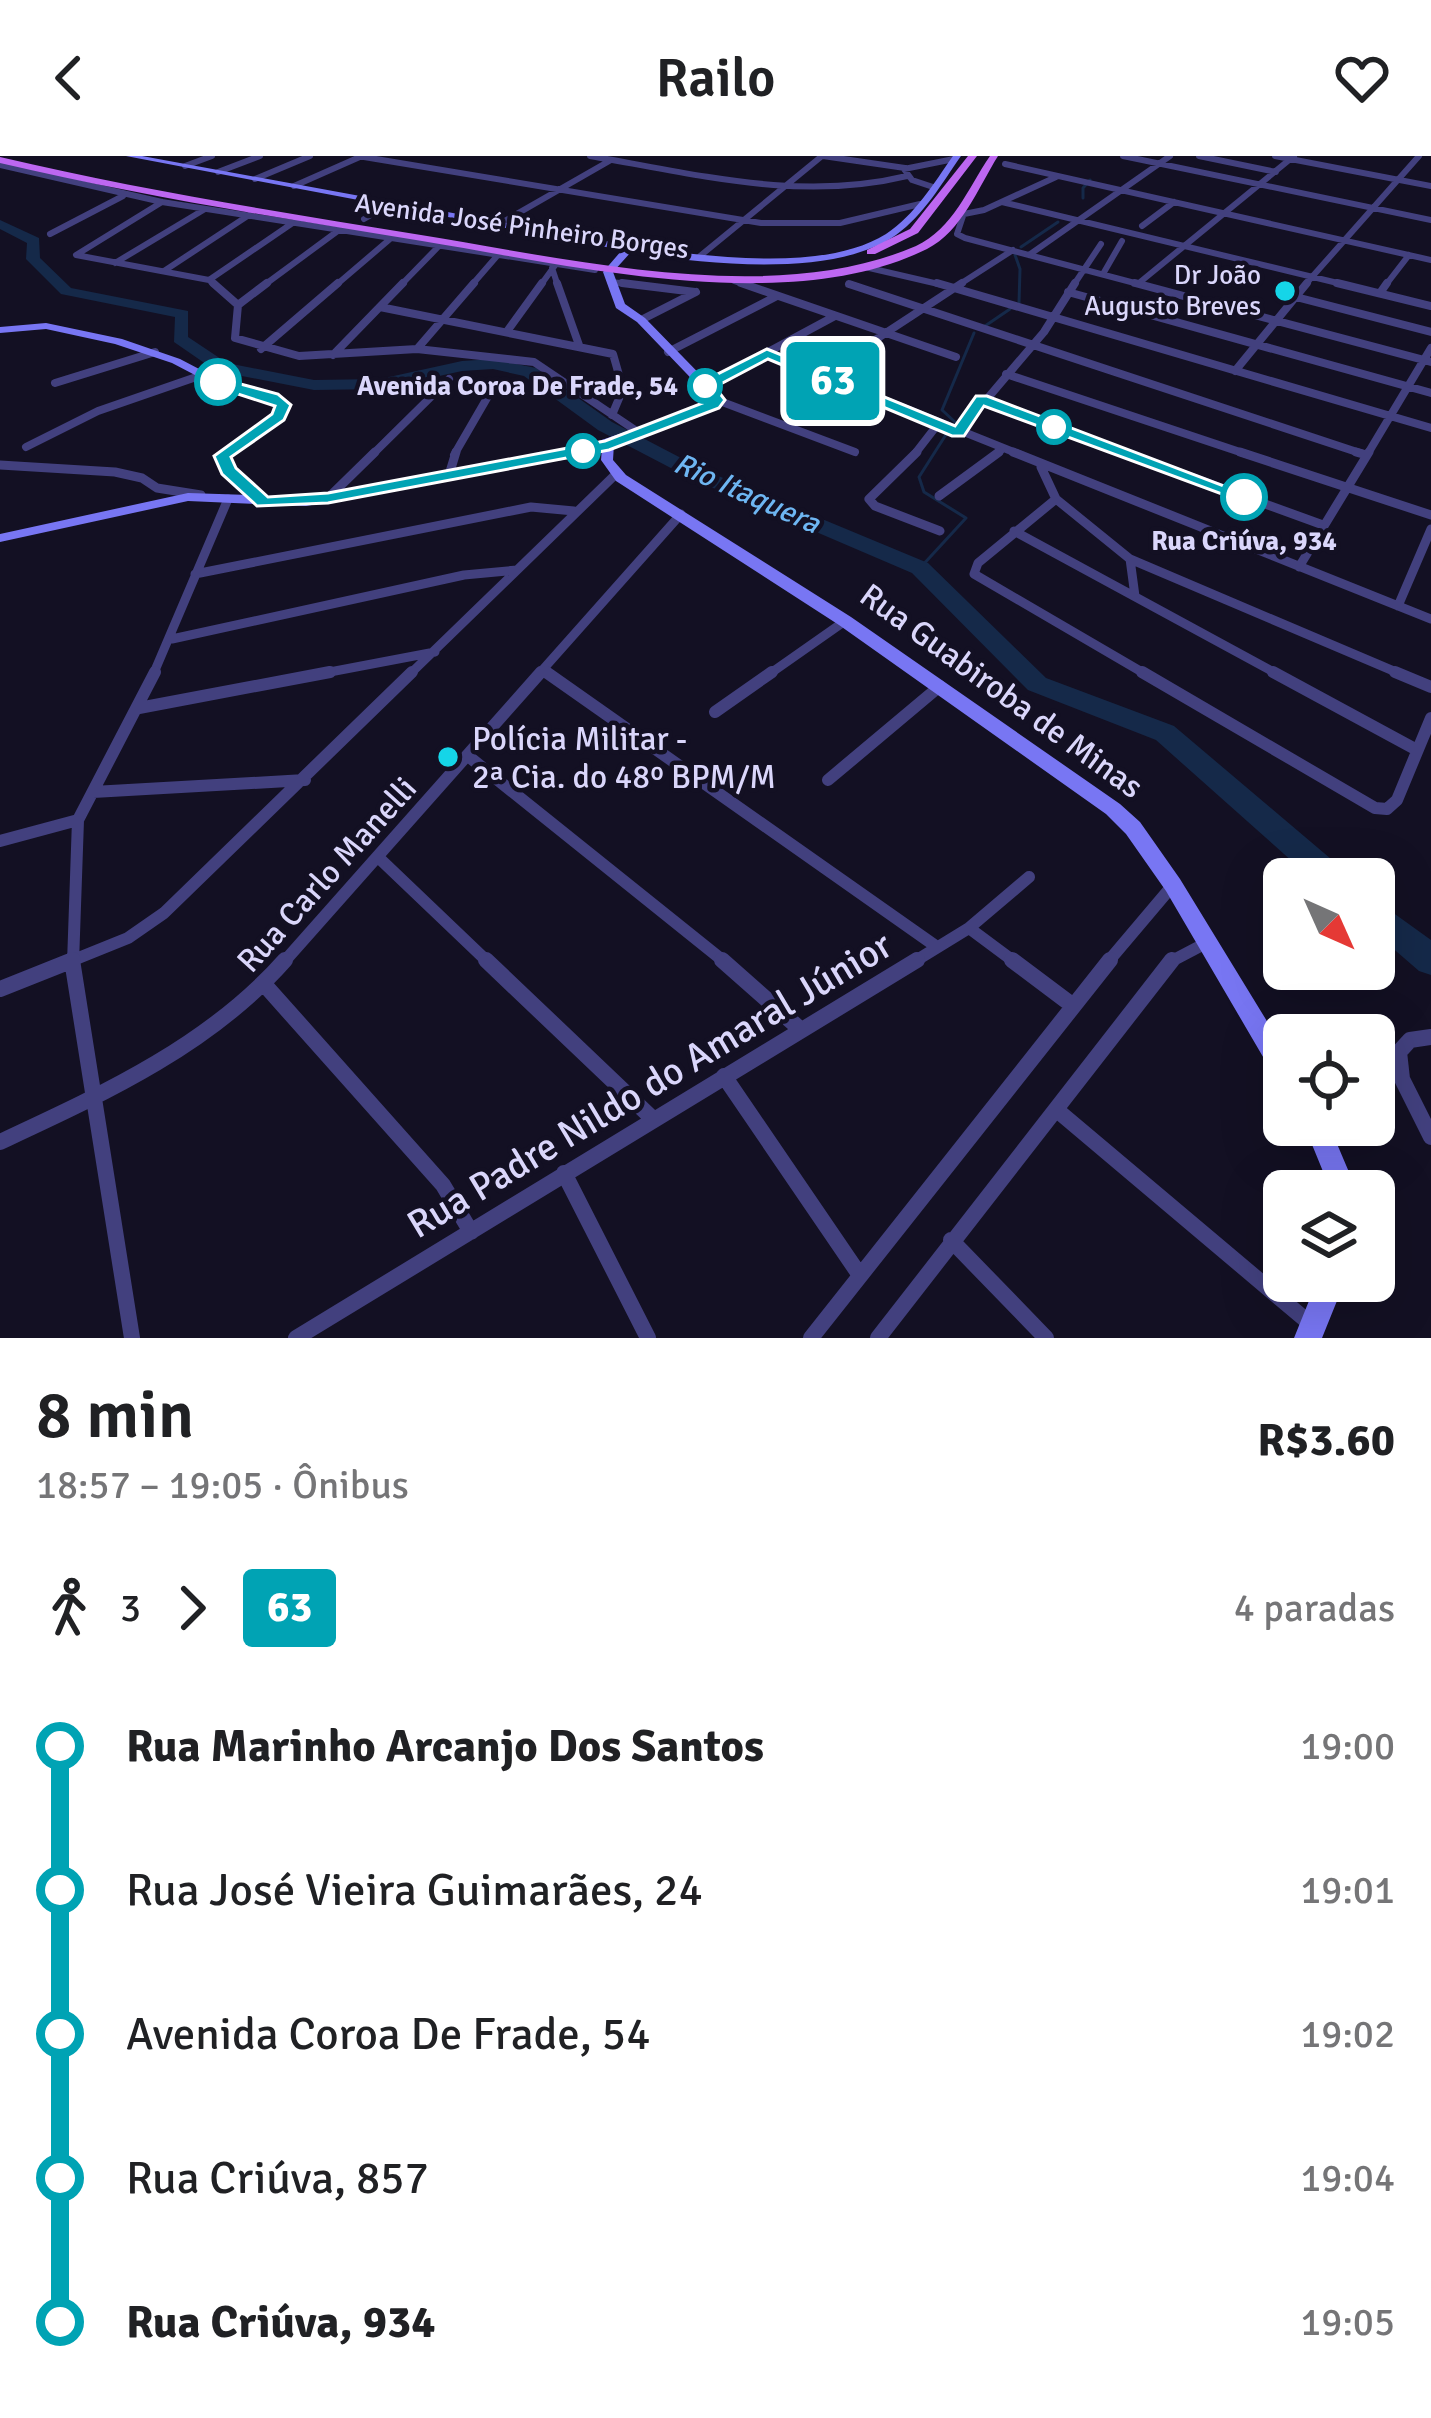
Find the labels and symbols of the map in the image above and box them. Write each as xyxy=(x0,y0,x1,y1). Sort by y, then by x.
street label: Avenida José Pinheiro Borges xyxy=(353,187,691,266)
place label: Dr João Augusto Breves xyxy=(1084,259,1261,323)
marker: Dr João Augusto Breves xyxy=(1272,278,1298,304)
line badge: 63 xyxy=(779,342,887,420)
unlabelled marker xyxy=(196,360,240,404)
place label: Avenida Coroa De Frade, 54 xyxy=(357,370,678,403)
marker: Avenida Coroa De Frade, 54 xyxy=(689,370,721,402)
unlabelled marker xyxy=(1038,411,1070,443)
unlabelled marker xyxy=(567,435,599,467)
water label: Rio Itaquera xyxy=(668,445,826,542)
marker: Rua Criúva, 934 xyxy=(1222,475,1266,519)
place label: Rua Criúva, 934 xyxy=(1151,525,1337,558)
street label: Rua Guabiroba de Minas xyxy=(852,575,1151,808)
place label: Polícia Militar - 2ª Cia. do 48º BPM/M xyxy=(472,719,776,798)
marker: Polícia Militar - 2ª Cia. do 48º BPM/M xyxy=(435,744,461,770)
street label: Rua Carlo Manelli xyxy=(229,769,426,981)
north arrow xyxy=(1263,858,1395,990)
street label: Rua Padre Nildo do Amaral Júnior xyxy=(399,921,901,1249)

